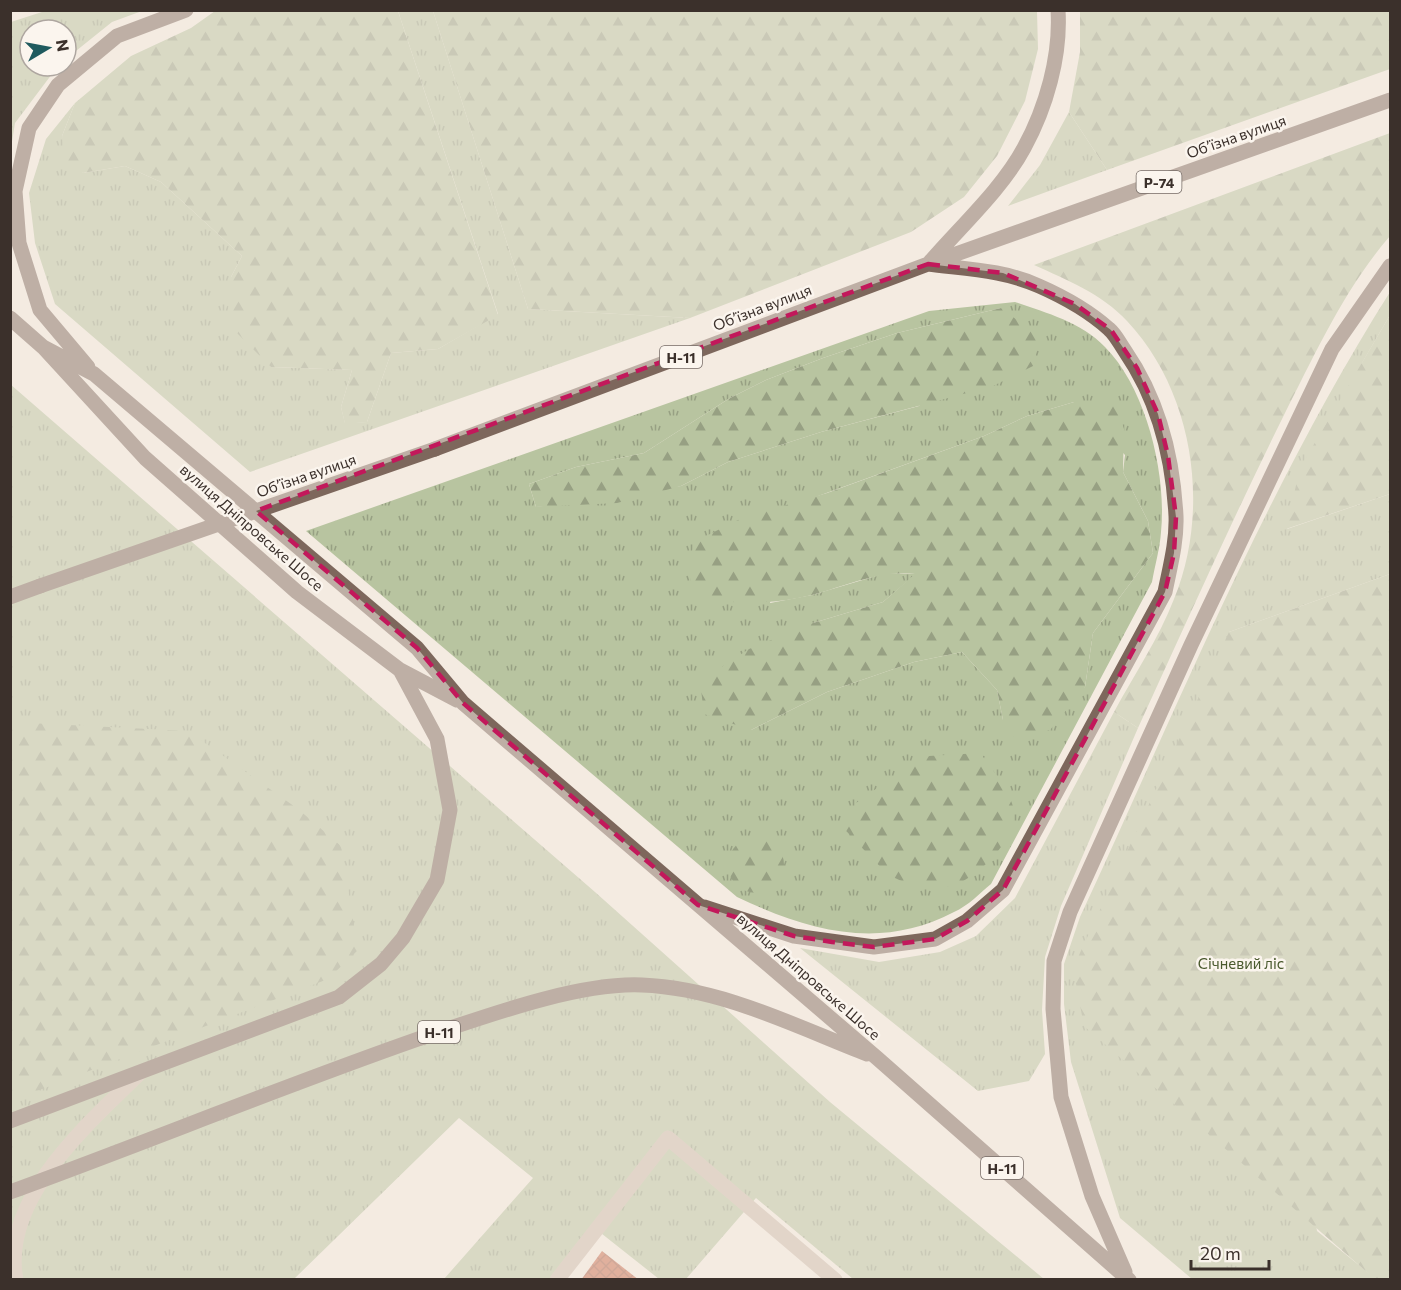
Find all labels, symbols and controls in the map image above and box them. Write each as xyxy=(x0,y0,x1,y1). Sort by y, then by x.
north arrow xyxy=(18,18,78,78)
text: N xyxy=(53,38,74,53)
street label: Обʼїзна вулиця xyxy=(1184,111,1288,161)
road number: Р-74 xyxy=(1136,171,1182,193)
street label: Обʼїзна вулиця xyxy=(710,280,814,334)
road number: Н-11 xyxy=(660,346,702,368)
street label: Обʼїзна вулиця xyxy=(254,450,358,500)
street label: вулиця Дніпровське Шосе xyxy=(177,460,327,594)
street label: вулиця Дніпровське Шосе xyxy=(734,909,884,1043)
park label: Січневий ліс xyxy=(1198,954,1284,972)
road number: Н-11 xyxy=(418,1021,460,1043)
road number: Н-11 xyxy=(981,1157,1023,1179)
scale bar xyxy=(1191,1233,1269,1271)
text: 20 m xyxy=(1200,1242,1241,1264)

